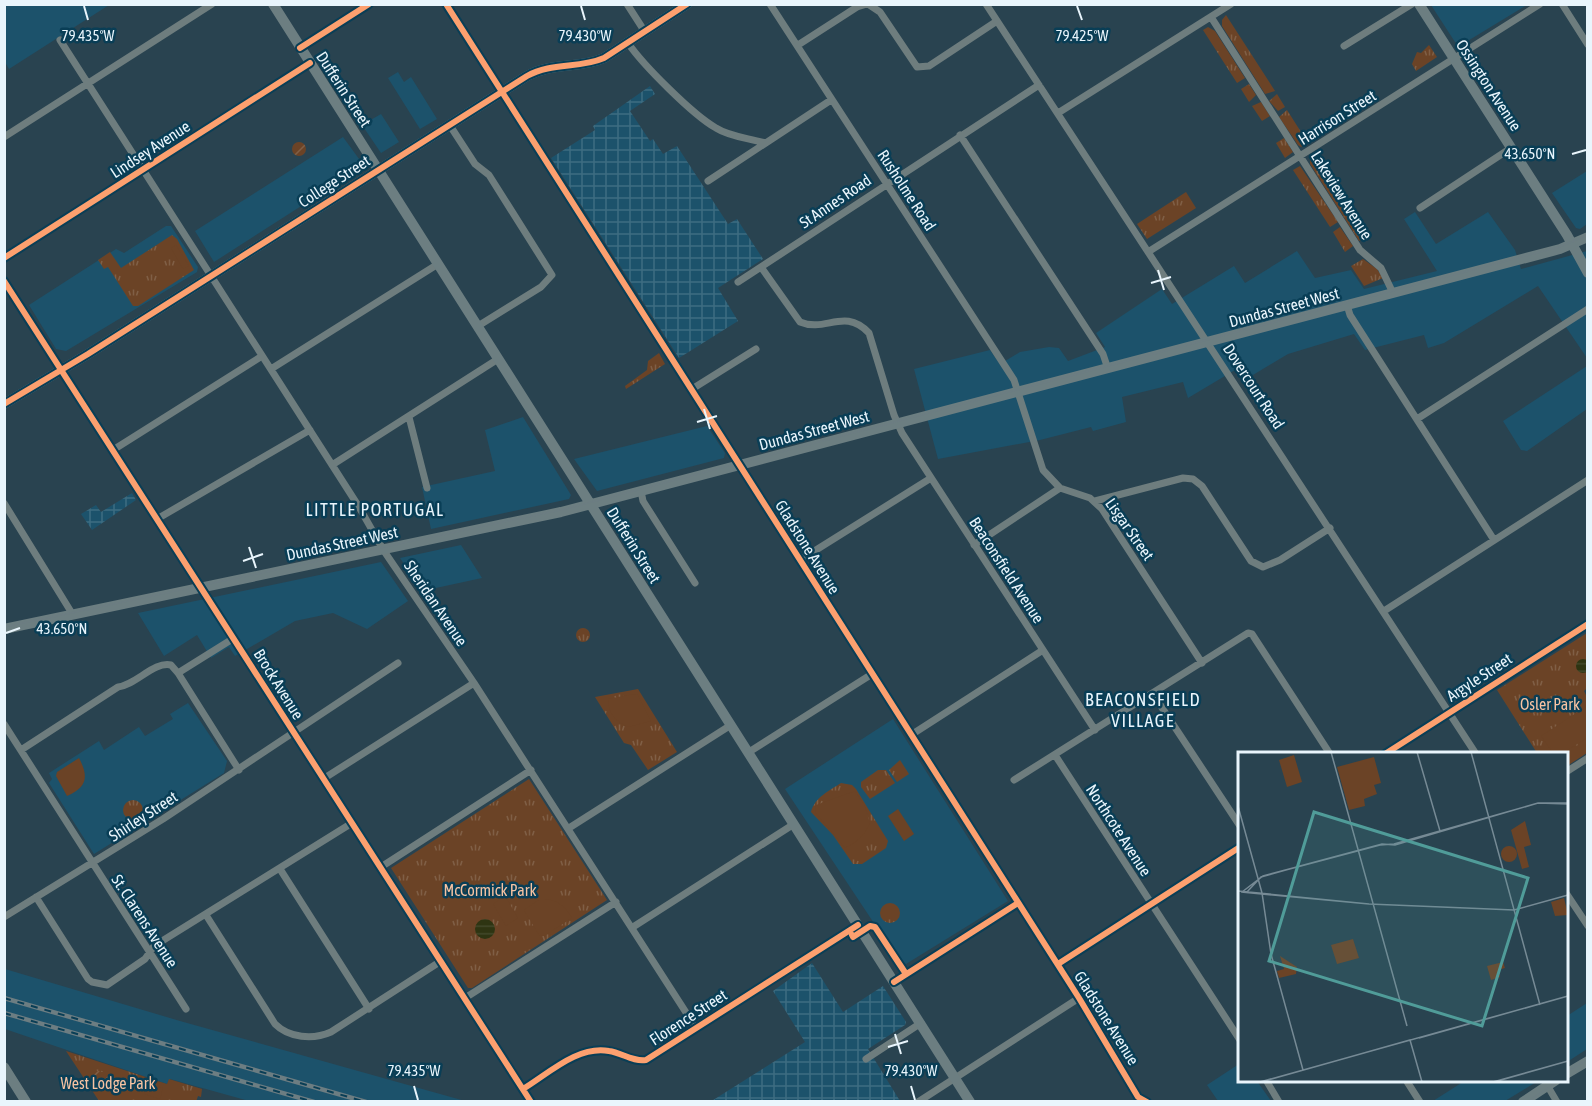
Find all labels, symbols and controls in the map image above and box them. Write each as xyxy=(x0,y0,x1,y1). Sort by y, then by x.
text: 79.435°W xyxy=(62,27,115,44)
text: 79.430°W xyxy=(559,27,612,44)
text: 79.425°W xyxy=(1056,27,1109,44)
street label: Ossington Avenue xyxy=(1452,36,1525,135)
street label: Dufferin Street xyxy=(313,48,375,130)
street label: Harrison Street xyxy=(1295,86,1379,148)
street label: Lindsey Avenue xyxy=(107,117,194,182)
text: 43.650°N xyxy=(1505,145,1555,162)
street label: Rusholme Road xyxy=(874,146,940,234)
street label: Lakeview Avenue xyxy=(1308,147,1376,243)
street label: College Street xyxy=(295,151,374,212)
street label: St Annes Road xyxy=(796,170,874,232)
street label: Dundas Street West xyxy=(1227,284,1341,330)
street label: Dovercourt Road xyxy=(1220,340,1288,432)
street label: Dundas Street West xyxy=(757,407,871,453)
street label: Lisgar Street xyxy=(1101,495,1158,564)
street label: Gladstone Avenue xyxy=(772,497,844,597)
district label: LITTLE PORTUGAL xyxy=(305,499,445,520)
street label: Dufferin Street xyxy=(604,504,665,587)
street label: Beaconsfield Avenue xyxy=(966,514,1048,626)
street label: Dundas Street West xyxy=(285,522,400,564)
street label: Sheridan Avenue xyxy=(401,557,471,649)
text: 43.650°N xyxy=(37,620,87,637)
street label: Brock Avenue xyxy=(250,646,308,722)
street label: Argyle Street xyxy=(1443,649,1516,706)
district label: BEACONSFIELD VILLAGE xyxy=(1085,689,1201,731)
park label: Osler Park xyxy=(1520,695,1580,713)
inset map xyxy=(1238,752,1568,1082)
street label: Northcote Avenue xyxy=(1083,781,1155,879)
street label: Shirley Street xyxy=(105,787,181,846)
street label: St. Clarens Avenue xyxy=(108,871,182,971)
park label: McCormick Park xyxy=(443,881,537,899)
street label: Gladstone Avenue xyxy=(1071,968,1143,1068)
street label: Florence Street xyxy=(646,985,730,1049)
text: 79.435°W xyxy=(388,1062,441,1079)
text: 79.430°W xyxy=(885,1062,938,1079)
park label: West Lodge Park xyxy=(61,1074,155,1093)

